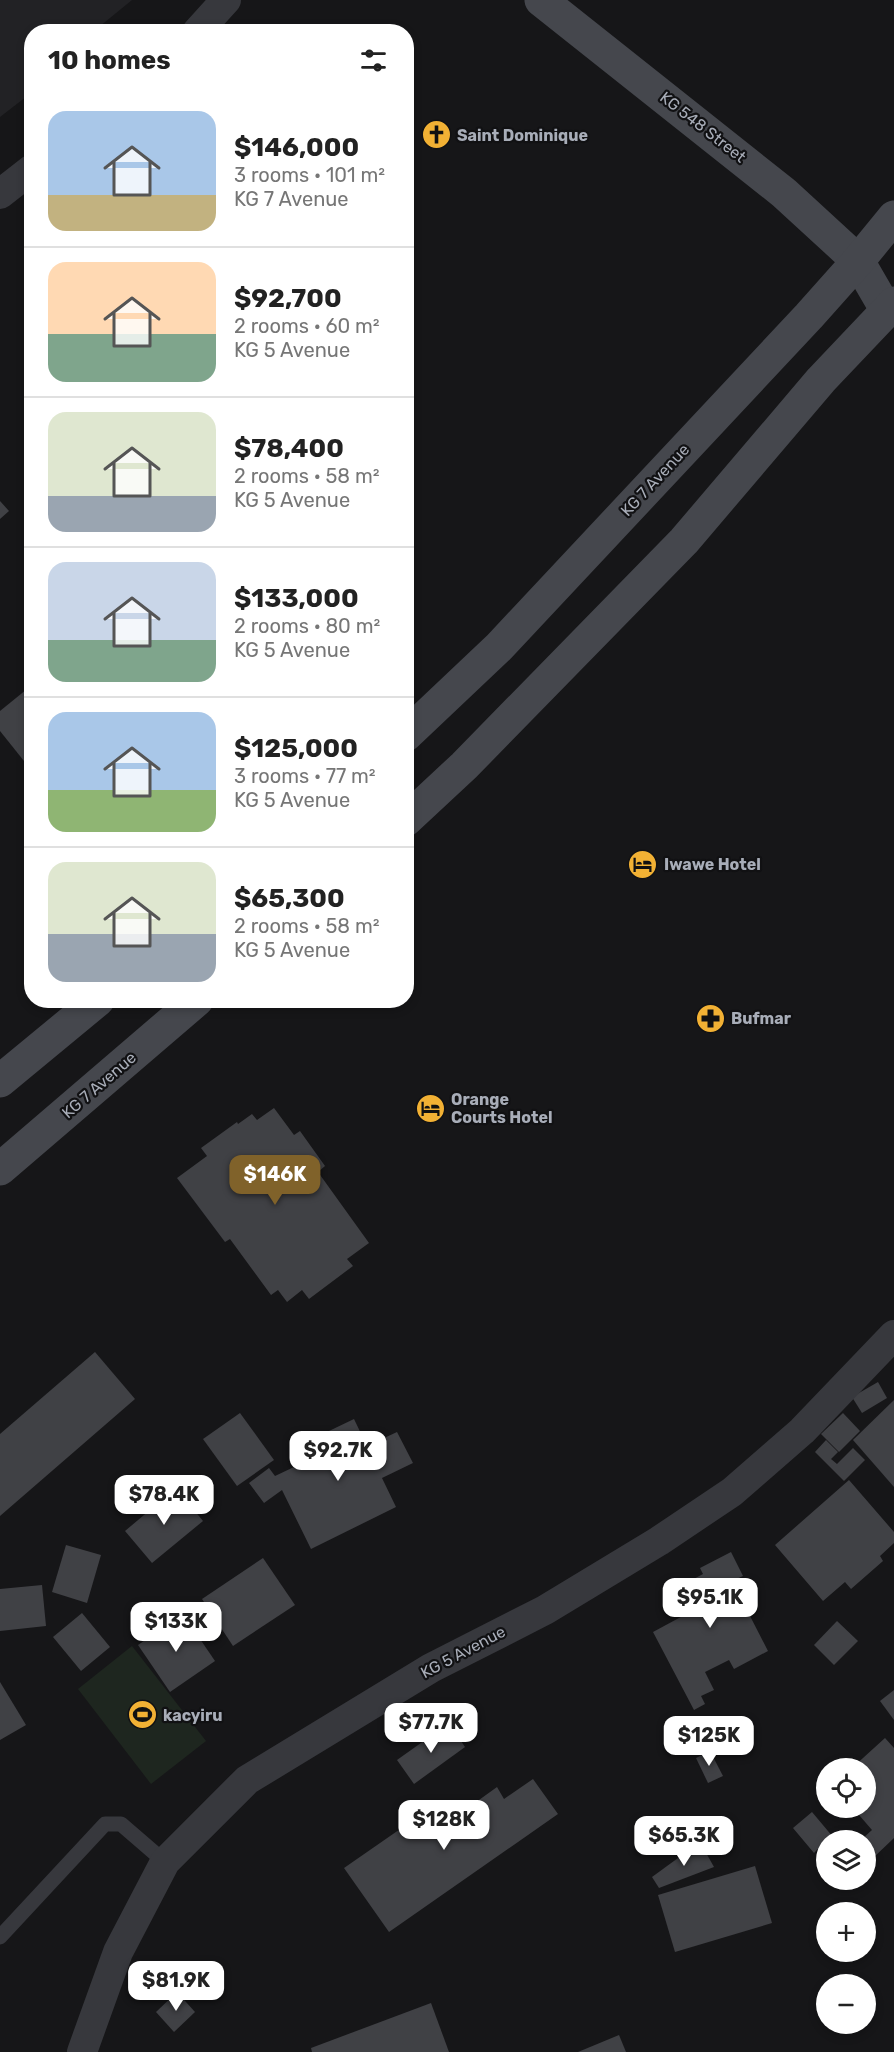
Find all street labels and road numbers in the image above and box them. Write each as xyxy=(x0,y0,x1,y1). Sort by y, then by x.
street label: KG 548 Street xyxy=(656,88,750,166)
street label: KG 7 Avenue xyxy=(617,440,693,520)
street label: KG 7 Avenue xyxy=(58,1048,140,1122)
street label: KG 5 Avenue xyxy=(418,1622,509,1682)

